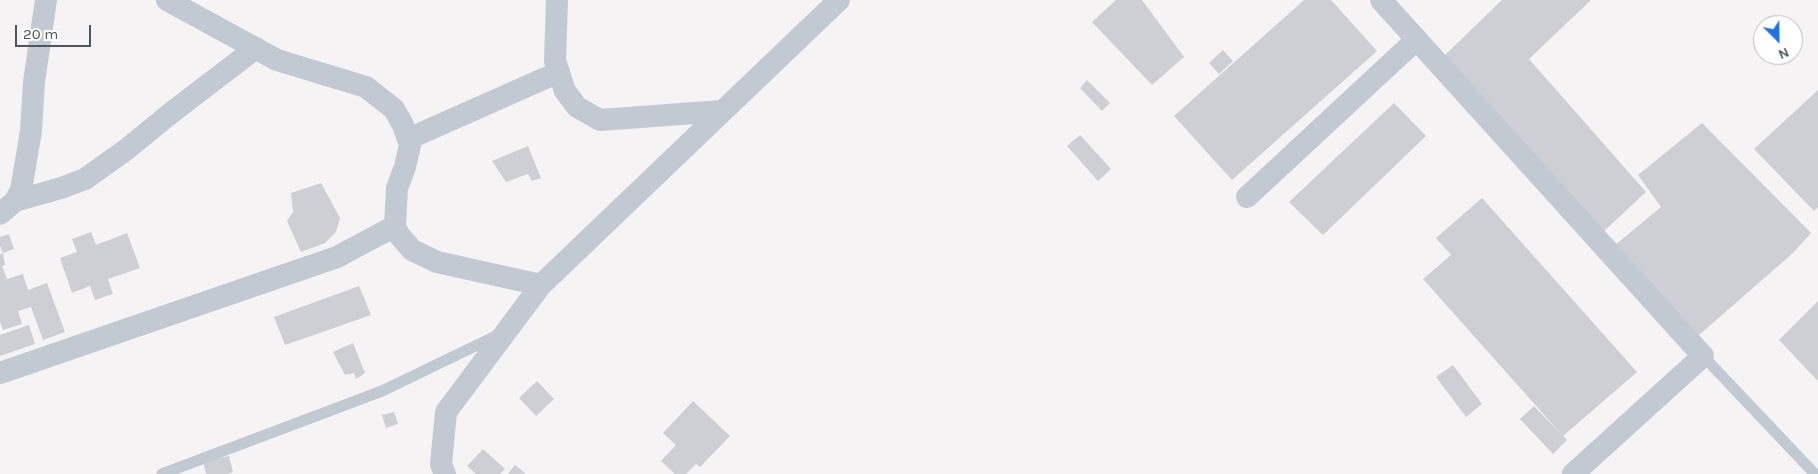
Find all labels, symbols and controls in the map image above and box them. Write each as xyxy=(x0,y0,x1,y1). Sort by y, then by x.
scale bar xyxy=(18,15,94,47)
north arrow xyxy=(1753,15,1803,65)
text: 20 m xyxy=(23,25,58,43)
text: N xyxy=(1776,44,1792,63)

